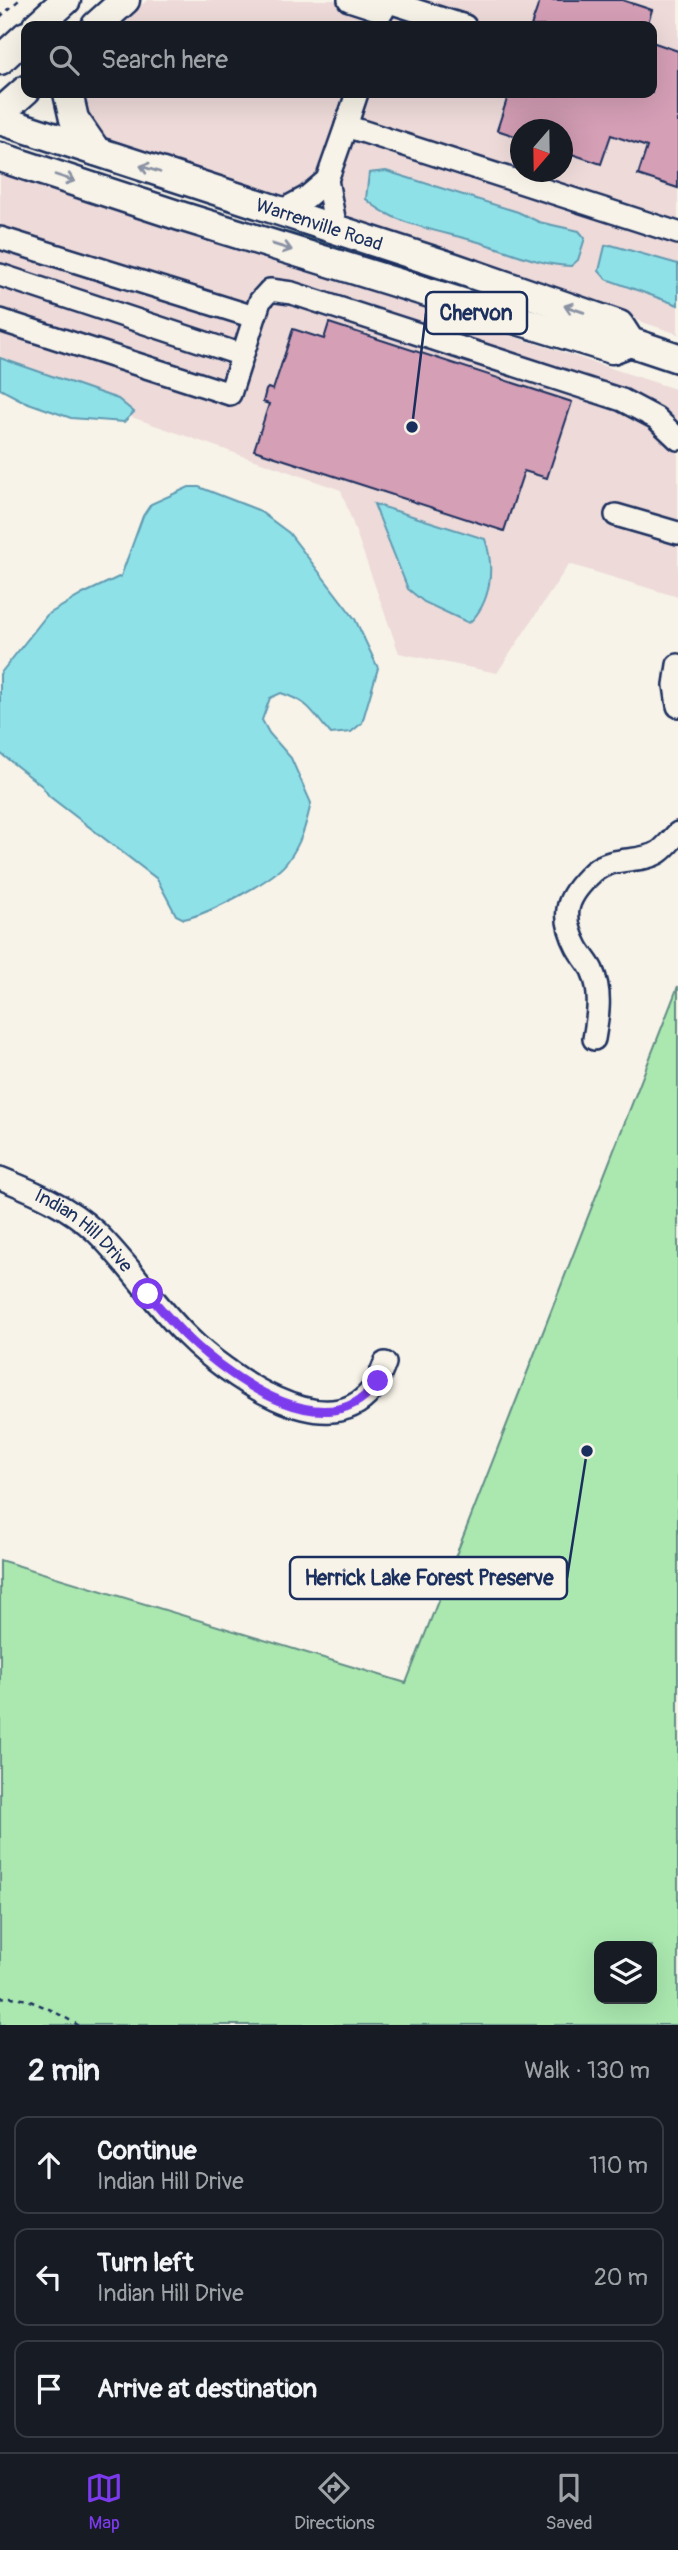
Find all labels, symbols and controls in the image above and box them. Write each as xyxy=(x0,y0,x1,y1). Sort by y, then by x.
search box xyxy=(21,21,657,98)
icon: search xyxy=(45,41,83,79)
text: Search here xyxy=(101,44,228,76)
north arrow xyxy=(510,119,573,182)
one-way arrow xyxy=(139,162,161,174)
one-way arrow xyxy=(53,173,75,186)
street label: Warrenville Road xyxy=(253,193,386,257)
one-way arrow xyxy=(270,241,292,254)
callout: Chervon xyxy=(426,292,527,334)
text: Chervon xyxy=(439,300,513,327)
one-way arrow xyxy=(563,302,585,314)
street label: Indian Hill Drive xyxy=(31,1183,138,1278)
route start xyxy=(132,1278,163,1309)
route end xyxy=(362,1365,393,1396)
callout: Herrick Lake Forest Preserve xyxy=(290,1557,567,1599)
text: Herrick Lake Forest Preserve xyxy=(304,1565,554,1592)
map controls xyxy=(594,1941,657,2004)
button: layers xyxy=(594,1941,657,2004)
text: 2 min xyxy=(28,2052,100,2089)
text: Walk · 130 m xyxy=(524,2056,650,2085)
text: Continue xyxy=(97,2135,197,2167)
icon: ahead xyxy=(30,2146,68,2184)
text: 110 m xyxy=(589,2151,648,2180)
text: Indian Hill Drive xyxy=(97,2167,244,2196)
text: Turn left xyxy=(97,2247,193,2279)
icon: left xyxy=(30,2258,68,2296)
text: 20 m xyxy=(594,2263,648,2292)
text: Indian Hill Drive xyxy=(97,2279,244,2308)
icon: arrive xyxy=(30,2370,68,2408)
text: Arrive at destination xyxy=(97,2373,317,2405)
tab: Map xyxy=(85,2469,123,2535)
tab: Directions xyxy=(294,2469,375,2535)
tab: Saved xyxy=(545,2469,593,2535)

